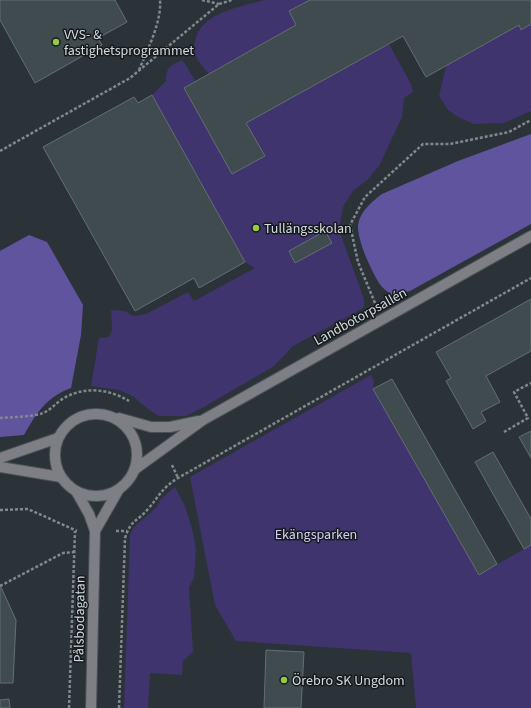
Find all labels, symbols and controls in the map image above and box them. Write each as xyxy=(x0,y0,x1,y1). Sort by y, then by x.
place label: VVS- & fastighetsprogrammet xyxy=(64,25,194,61)
marker: VVS- & fastighetsprogrammet xyxy=(51,37,61,47)
place label: Tullängsskolan xyxy=(264,219,352,239)
marker: Tullängsskolan xyxy=(251,223,261,233)
street label: Landbotorpsallén xyxy=(310,283,411,351)
park label: Ekängsparken xyxy=(275,525,357,545)
street label: Pålsbodagatan xyxy=(69,575,91,663)
place label: Örebro SK Ungdom xyxy=(292,671,405,691)
marker: Örebro SK Ungdom xyxy=(279,675,289,685)

